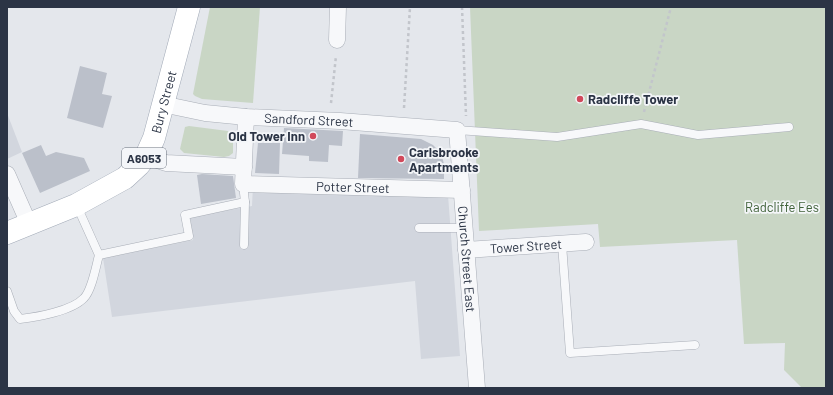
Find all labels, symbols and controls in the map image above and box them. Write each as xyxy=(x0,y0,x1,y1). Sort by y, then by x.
street label: Bury Street xyxy=(148,69,180,135)
place label: Radcliffe Tower xyxy=(588,91,678,107)
marker: Radcliffe Tower xyxy=(575,94,585,104)
street label: Sandford Street xyxy=(264,110,354,130)
place label: Old Tower Inn xyxy=(228,128,305,144)
marker: Old Tower Inn xyxy=(308,131,318,141)
place label: Carisbrooke Apartments xyxy=(409,144,479,175)
road number: A6053 xyxy=(122,148,166,168)
marker: Carisbrooke Apartments xyxy=(396,154,406,164)
street label: Potter Street xyxy=(316,178,390,196)
park label: Radcliffe Ees xyxy=(745,199,819,215)
street label: Church Street East xyxy=(455,205,479,313)
street label: Tower Street xyxy=(489,236,562,256)

